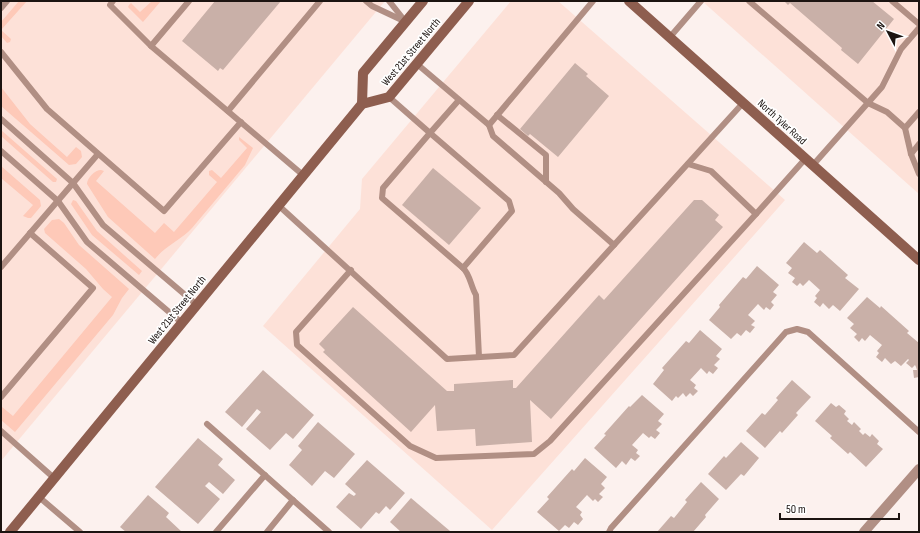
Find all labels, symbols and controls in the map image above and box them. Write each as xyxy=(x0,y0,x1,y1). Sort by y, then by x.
north arrow xyxy=(868,12,908,52)
street label: West 21st Street North xyxy=(379,15,443,89)
text: N xyxy=(874,19,888,32)
street label: North Tyler Road xyxy=(755,97,809,148)
street label: West 21st Street North xyxy=(145,273,209,347)
scale bar xyxy=(780,495,899,521)
text: 50 m xyxy=(786,502,806,517)

